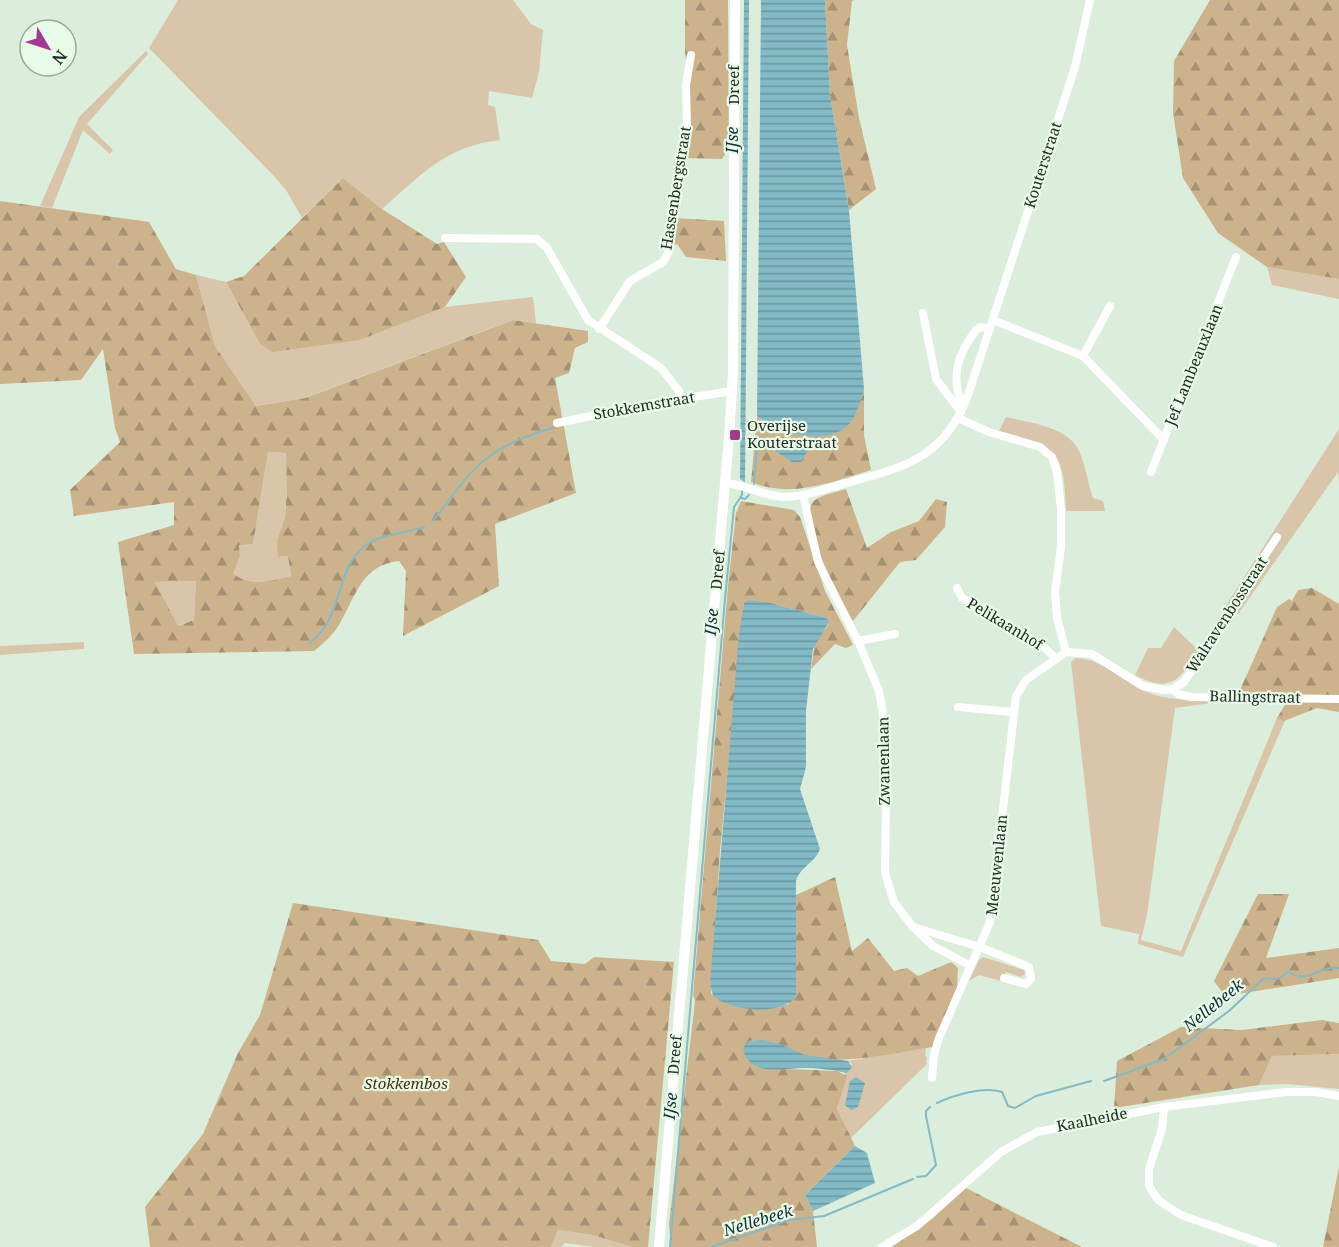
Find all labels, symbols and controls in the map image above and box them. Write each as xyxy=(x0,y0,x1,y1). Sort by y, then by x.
north arrow xyxy=(18,18,78,78)
text: N xyxy=(47,46,72,70)
street label: Dreef xyxy=(723,64,743,105)
street label: Kouterstraat xyxy=(1019,119,1065,210)
street label: Hassenbergstraat xyxy=(655,125,695,251)
water label: IJse xyxy=(721,126,743,154)
street label: Jef Lambeauxlaan xyxy=(1159,300,1227,430)
street label: Stokkemstraat xyxy=(592,386,696,424)
place label: Overijse Kouterstraat xyxy=(747,415,837,452)
marker: Overijse Kouterstraat xyxy=(728,428,742,442)
street label: Dreef xyxy=(705,548,729,590)
street label: Walravenbosstraat xyxy=(1181,552,1271,676)
street label: Pelikaanhof xyxy=(964,593,1049,655)
water label: IJse xyxy=(699,608,723,637)
street label: Ballingstraat xyxy=(1209,685,1301,707)
street label: Zwanenlaan xyxy=(872,716,894,806)
street label: Meeuwenlaan xyxy=(981,813,1011,916)
water label: Nellebeek xyxy=(1177,973,1248,1037)
street label: Dreef xyxy=(662,1033,686,1075)
park label: Stokkembos xyxy=(364,1073,448,1093)
water label: IJse xyxy=(658,1092,682,1121)
street label: Kaalheide xyxy=(1055,1102,1129,1136)
water label: Nellebeek xyxy=(720,1199,796,1241)

